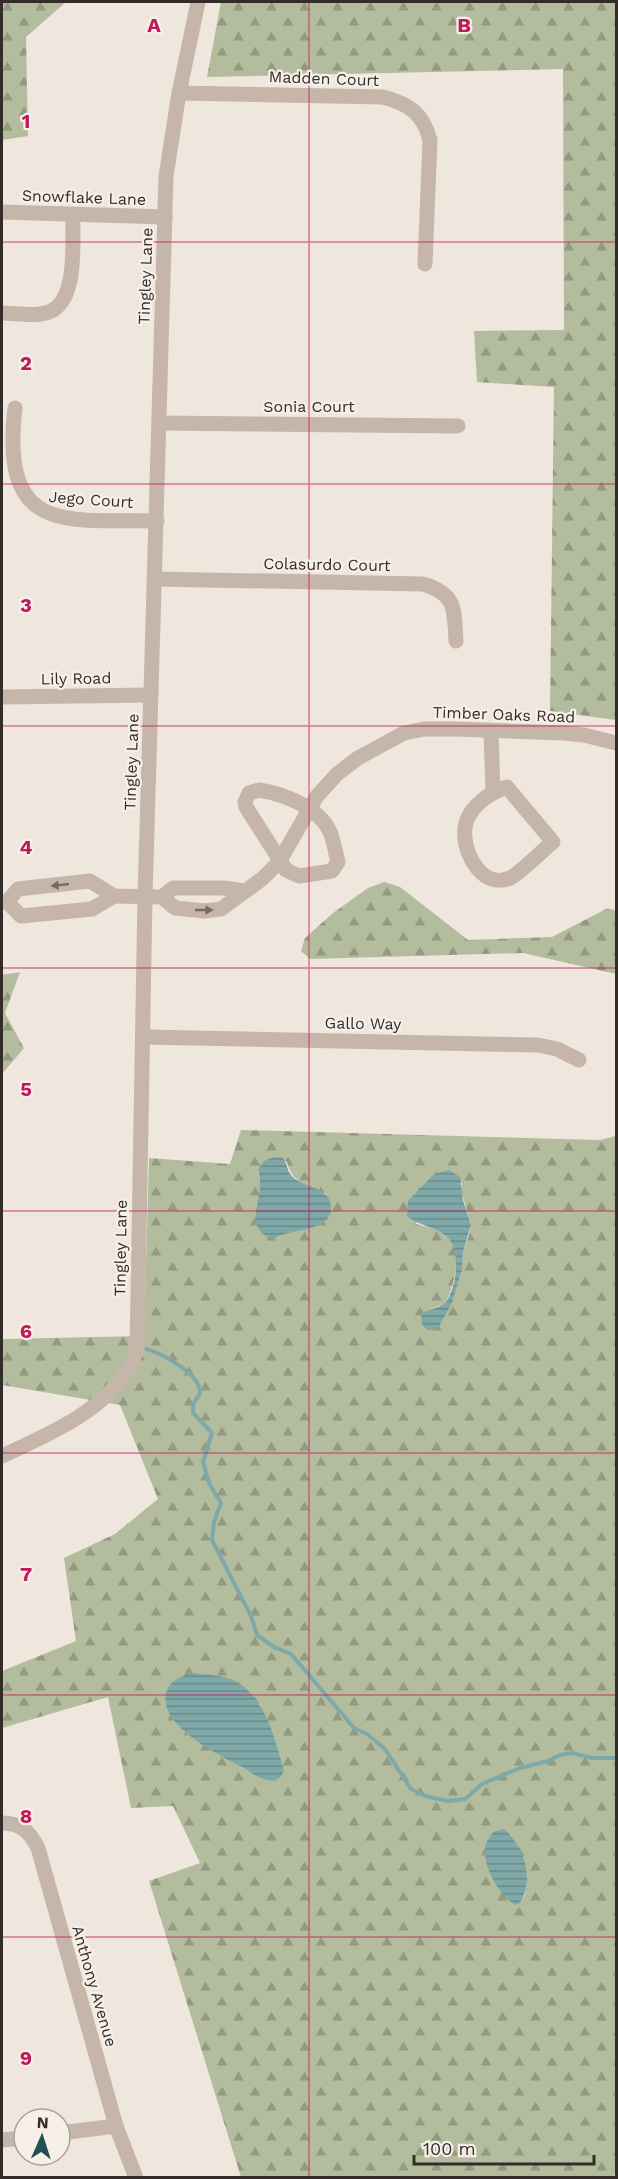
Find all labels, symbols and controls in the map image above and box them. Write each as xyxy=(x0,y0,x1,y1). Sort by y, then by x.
text: A xyxy=(147,13,161,37)
text: B xyxy=(457,13,471,37)
street label: Madden Court xyxy=(268,67,380,90)
text: 1 xyxy=(22,109,30,133)
street label: Snowflake Lane xyxy=(22,186,146,209)
street label: Tingley Lane xyxy=(134,227,157,325)
text: 2 xyxy=(20,351,32,375)
street label: Sonia Court xyxy=(263,397,355,416)
street label: Jego Court xyxy=(48,487,134,512)
street label: Colasurdo Court xyxy=(263,554,391,575)
text: 3 xyxy=(20,593,32,617)
street label: Lily Road xyxy=(40,668,112,689)
street label: Timber Oaks Road xyxy=(432,703,576,726)
street label: Tingley Lane xyxy=(120,713,143,811)
text: 4 xyxy=(20,835,33,859)
one-way arrow xyxy=(50,880,69,889)
one-way arrow xyxy=(195,905,214,915)
street label: Gallo Way xyxy=(324,1013,402,1034)
text: 5 xyxy=(20,1077,32,1101)
street label: Tingley Lane xyxy=(110,1199,131,1297)
text: 6 xyxy=(20,1319,32,1343)
text: 7 xyxy=(20,1562,32,1586)
text: 8 xyxy=(20,1804,32,1828)
street label: Anthony Avenue xyxy=(68,1923,121,2049)
text: 9 xyxy=(20,2046,32,2070)
north arrow xyxy=(12,2107,72,2167)
text: N xyxy=(36,2113,49,2132)
scale bar xyxy=(414,2128,594,2166)
text: 100 m xyxy=(423,2138,476,2159)

